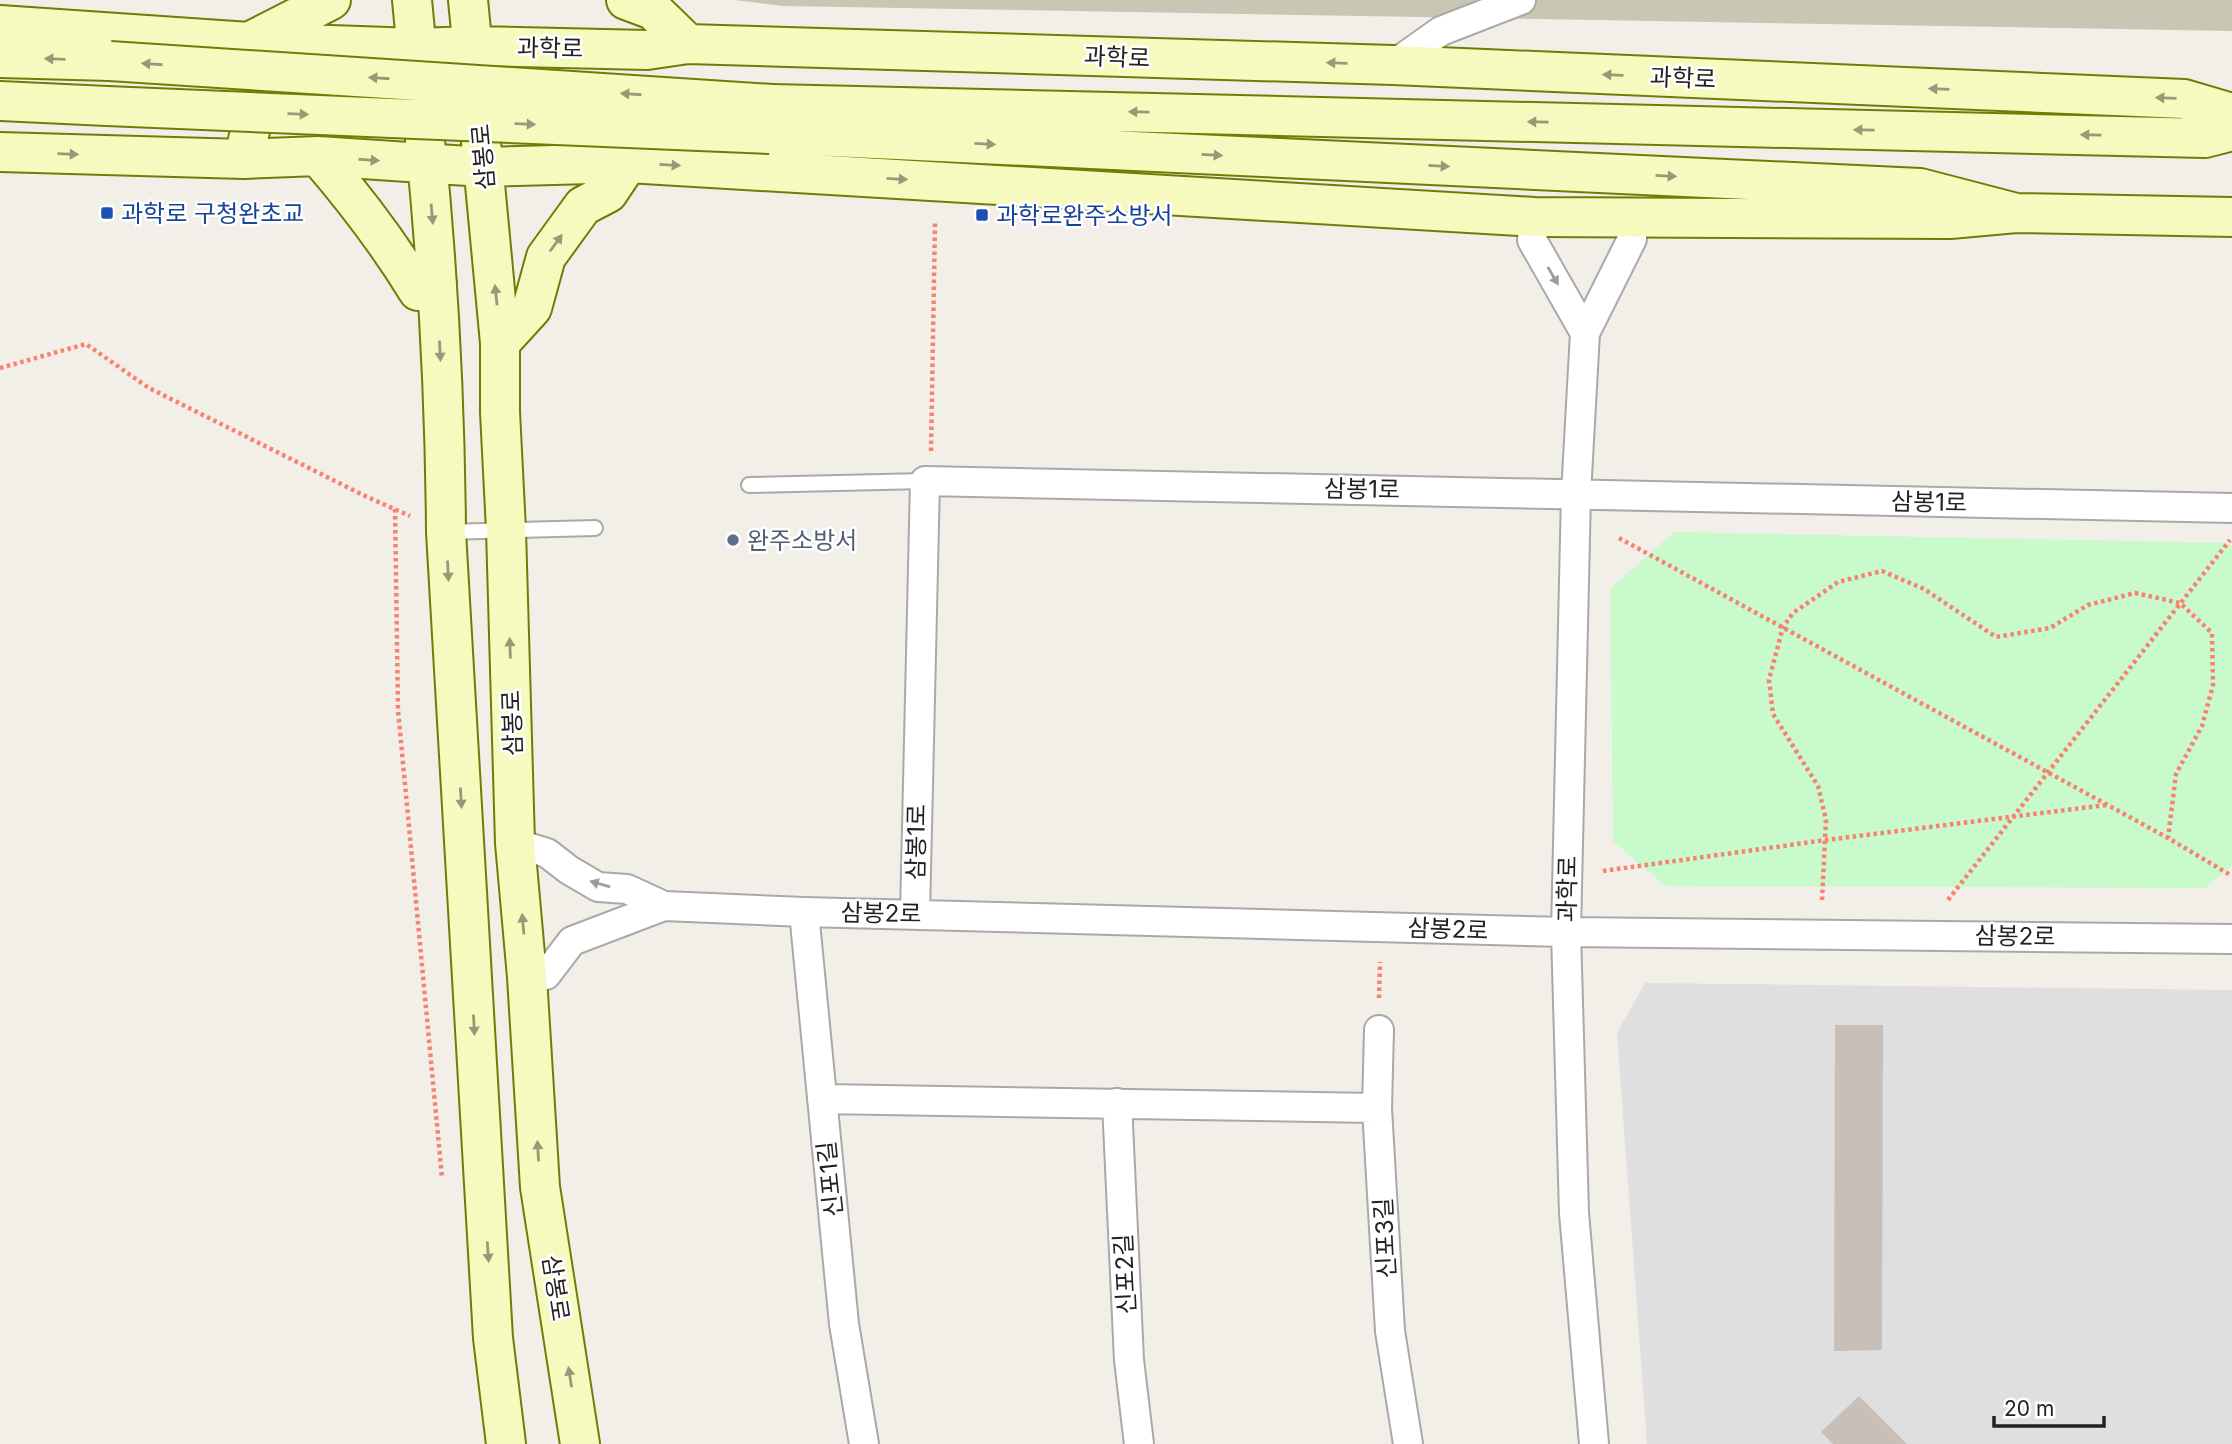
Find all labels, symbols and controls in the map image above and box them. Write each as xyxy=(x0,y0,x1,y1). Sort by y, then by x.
street label: 과학로 xyxy=(517,33,583,63)
street label: 과학로 xyxy=(1083,41,1151,73)
one-way arrow xyxy=(44,54,66,65)
one-way arrow xyxy=(141,58,163,69)
one-way arrow xyxy=(1326,58,1348,69)
street label: 과학로 xyxy=(1649,62,1717,94)
one-way arrow xyxy=(1602,69,1624,80)
one-way arrow xyxy=(368,73,390,84)
one-way arrow xyxy=(1927,83,1949,94)
one-way arrow xyxy=(619,89,641,100)
one-way arrow xyxy=(2155,93,2177,104)
one-way arrow xyxy=(1128,107,1150,118)
one-way arrow xyxy=(287,109,309,120)
one-way arrow xyxy=(1527,116,1549,128)
one-way arrow xyxy=(514,118,536,129)
street label: 삼봉로 xyxy=(466,123,500,191)
one-way arrow xyxy=(1852,124,1874,135)
one-way arrow xyxy=(2080,130,2102,141)
one-way arrow xyxy=(974,139,996,150)
one-way arrow xyxy=(57,148,79,160)
one-way arrow xyxy=(1201,150,1223,161)
one-way arrow xyxy=(358,154,380,165)
one-way arrow xyxy=(659,160,681,171)
one-way arrow xyxy=(1428,160,1450,171)
one-way arrow xyxy=(1656,171,1678,182)
one-way arrow xyxy=(886,173,908,184)
place label: 과학로 구청완초교 xyxy=(121,199,304,228)
place label: 과학로완주소방서 xyxy=(996,201,1173,230)
one-way arrow xyxy=(427,204,438,226)
marker: 과학로 구청완초교 xyxy=(99,205,115,221)
marker: 과학로완주소방서 xyxy=(974,207,990,223)
one-way arrow xyxy=(549,234,563,252)
one-way arrow xyxy=(1547,267,1559,286)
one-way arrow xyxy=(490,284,501,306)
one-way arrow xyxy=(435,340,446,362)
street label: 삼봉1로 xyxy=(1324,474,1400,504)
street label: 삼봉1로 xyxy=(1891,487,1967,517)
place label: 완주소방서 xyxy=(747,526,857,555)
marker: 완주소방서 xyxy=(725,532,741,548)
one-way arrow xyxy=(443,560,454,582)
one-way arrow xyxy=(504,637,515,659)
street label: 삼봉로 xyxy=(496,689,528,757)
one-way arrow xyxy=(455,787,466,809)
street label: 삼봉1로 xyxy=(901,804,931,880)
street label: 과학로 xyxy=(1552,856,1582,922)
one-way arrow xyxy=(589,879,610,889)
street label: 삼봉2로 xyxy=(840,898,922,928)
one-way arrow xyxy=(517,913,528,935)
street label: 삼봉2로 xyxy=(1407,913,1489,945)
street label: 삼봉2로 xyxy=(1974,921,2056,951)
one-way arrow xyxy=(468,1014,479,1036)
one-way arrow xyxy=(532,1140,543,1162)
street label: 신포1길 xyxy=(812,1140,848,1218)
street label: 신포3길 xyxy=(1368,1197,1402,1279)
street label: 신포2길 xyxy=(1108,1233,1142,1315)
one-way arrow xyxy=(482,1241,493,1263)
street label: 삼봉로 xyxy=(536,1253,576,1323)
one-way arrow xyxy=(564,1365,575,1387)
scale bar xyxy=(1994,1384,2104,1428)
text: 20 m xyxy=(2004,1396,2054,1421)

